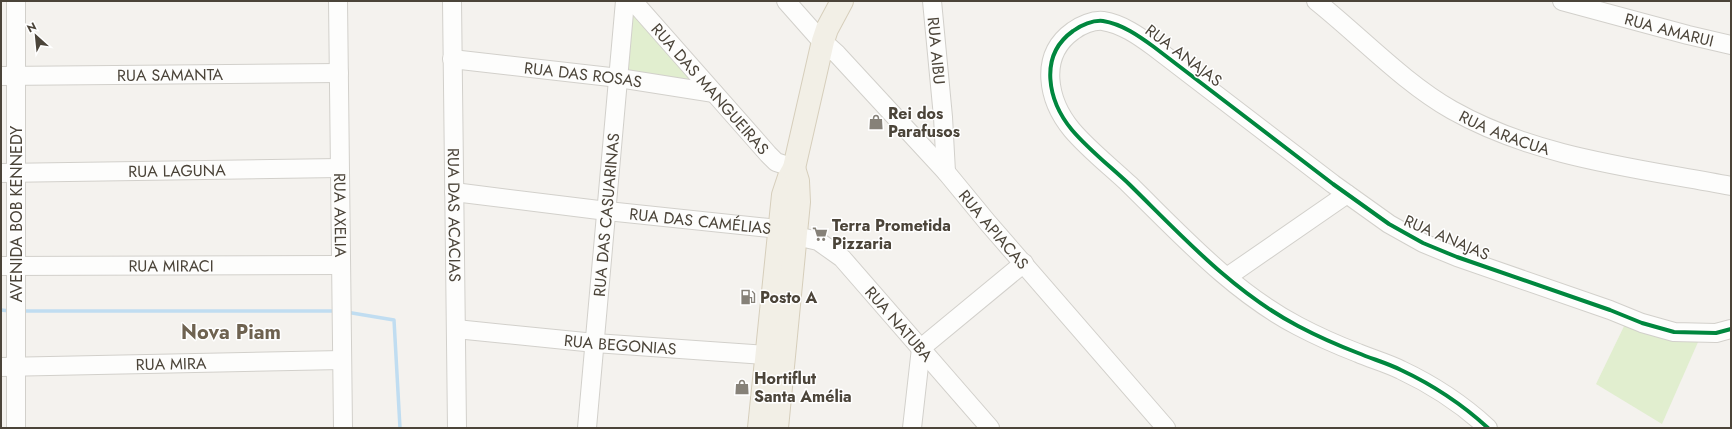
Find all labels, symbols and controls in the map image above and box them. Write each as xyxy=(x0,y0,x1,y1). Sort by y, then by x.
street label: RUA AMARUI xyxy=(1622,7,1716,53)
north arrow xyxy=(16,16,56,56)
street label: RUA AIBU xyxy=(922,16,951,86)
text: N xyxy=(24,18,39,36)
street label: RUA DAS MANGUEIRAS xyxy=(646,18,774,160)
street label: RUA ANAJAS xyxy=(1140,19,1227,92)
street label: RUA DAS ROSAS xyxy=(523,56,644,94)
street label: RUA SAMANTA xyxy=(117,63,224,87)
place label: Rei dos Parafusos xyxy=(888,102,960,143)
street label: RUA ARACUA xyxy=(1455,105,1553,161)
shop icon: Rei dos Parafusos xyxy=(867,113,885,131)
street label: AVENIDA BOB KENNEDY xyxy=(5,126,28,302)
street label: RUA DAS CASUARINAS xyxy=(588,132,625,298)
street label: RUA DAS ACACIAS xyxy=(442,148,466,282)
street label: RUA LAGUNA xyxy=(128,159,226,183)
street label: RUA AXELIA xyxy=(328,173,352,258)
street label: RUA APIACAS xyxy=(953,185,1034,274)
street label: RUA DAS CAMÉLIAS xyxy=(628,202,773,240)
street label: RUA ANAJAS xyxy=(1400,209,1493,266)
place label: Terra Prometida Pizzaria xyxy=(832,214,951,255)
supermarket icon: Terra Prometida Pizzaria xyxy=(811,225,829,243)
street label: RUA MIRACI xyxy=(128,254,214,278)
street label: RUA NATUBA xyxy=(860,281,938,367)
place label: Posto A xyxy=(760,286,818,309)
fuel station icon: Posto A xyxy=(739,288,757,306)
district label: Nova Piam xyxy=(181,318,281,347)
street label: RUA BEGONIAS xyxy=(563,329,678,361)
street label: RUA MIRA xyxy=(135,352,207,376)
place label: Hortiflut Santa Amélia xyxy=(754,367,852,408)
shop icon: Hortiflut Santa Amélia xyxy=(733,378,751,396)

